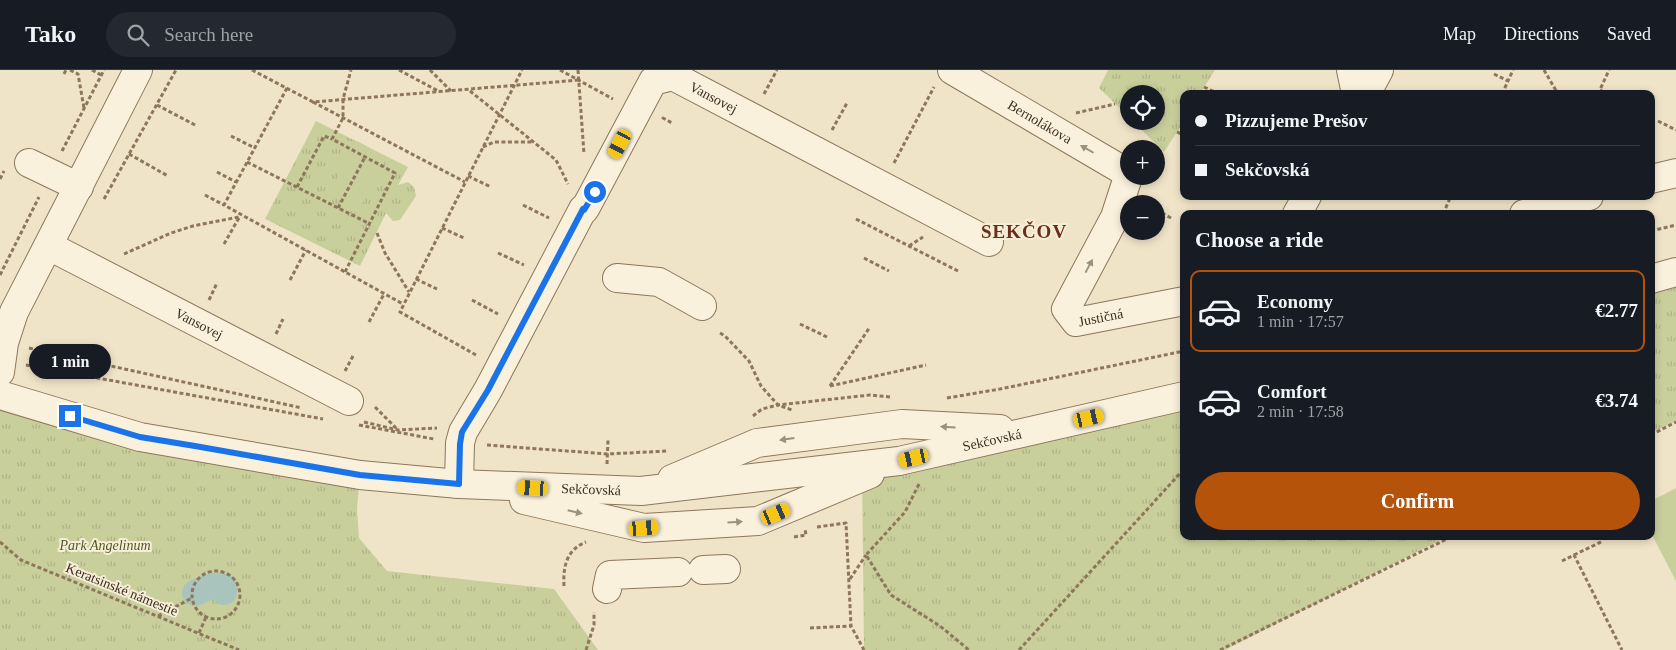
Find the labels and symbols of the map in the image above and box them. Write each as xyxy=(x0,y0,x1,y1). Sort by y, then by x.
street label: Vansovej xyxy=(687,79,740,116)
street label: Bernolákova xyxy=(1005,98,1075,147)
car xyxy=(606,127,633,161)
one-way arrow xyxy=(1079,145,1094,153)
route start xyxy=(584,181,606,203)
district label: SEKČOV xyxy=(981,221,1067,242)
one-way arrow xyxy=(1085,259,1093,274)
street label: Vansovej xyxy=(173,306,225,342)
street label: Justičná xyxy=(1077,306,1125,329)
callout: 1 min xyxy=(29,344,111,378)
route end xyxy=(59,405,81,427)
car xyxy=(1072,407,1105,429)
one-way arrow xyxy=(940,422,956,430)
street label: Sekčovská xyxy=(961,426,1024,454)
one-way arrow xyxy=(778,435,794,443)
car xyxy=(897,447,930,469)
car xyxy=(517,480,548,496)
street label: Sekčovská xyxy=(561,481,622,498)
car xyxy=(759,501,792,527)
one-way arrow xyxy=(567,508,582,516)
one-way arrow xyxy=(728,518,744,526)
car xyxy=(628,519,659,537)
park label: Park Angelinum xyxy=(58,538,151,553)
street label: Keratsinské námestie xyxy=(64,560,180,619)

